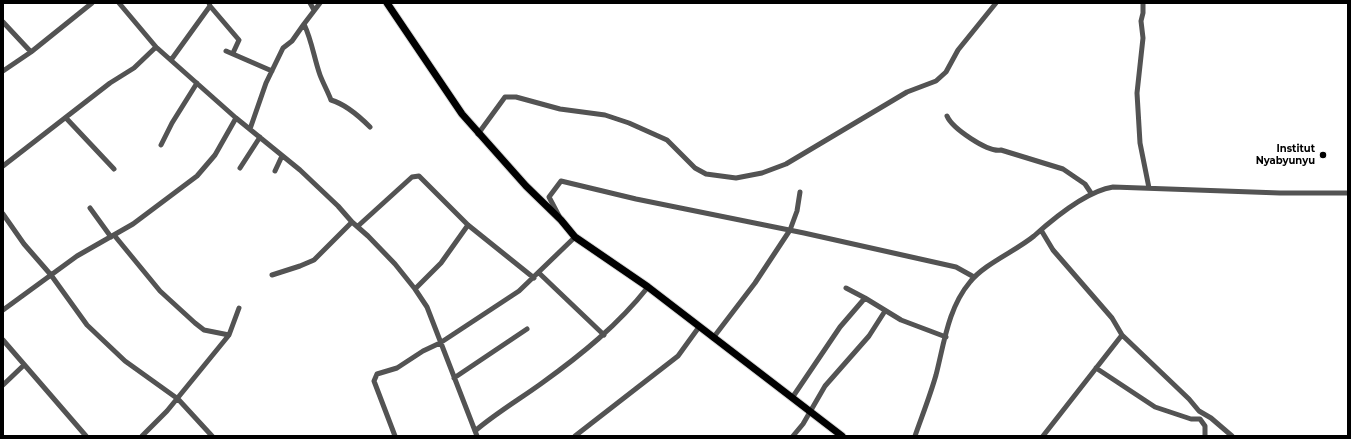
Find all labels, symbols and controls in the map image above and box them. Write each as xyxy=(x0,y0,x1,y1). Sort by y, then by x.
place label: Institut Nyabyunyu xyxy=(1256,143,1315,166)
marker: Institut Nyabyunyu xyxy=(1318,150,1328,160)

